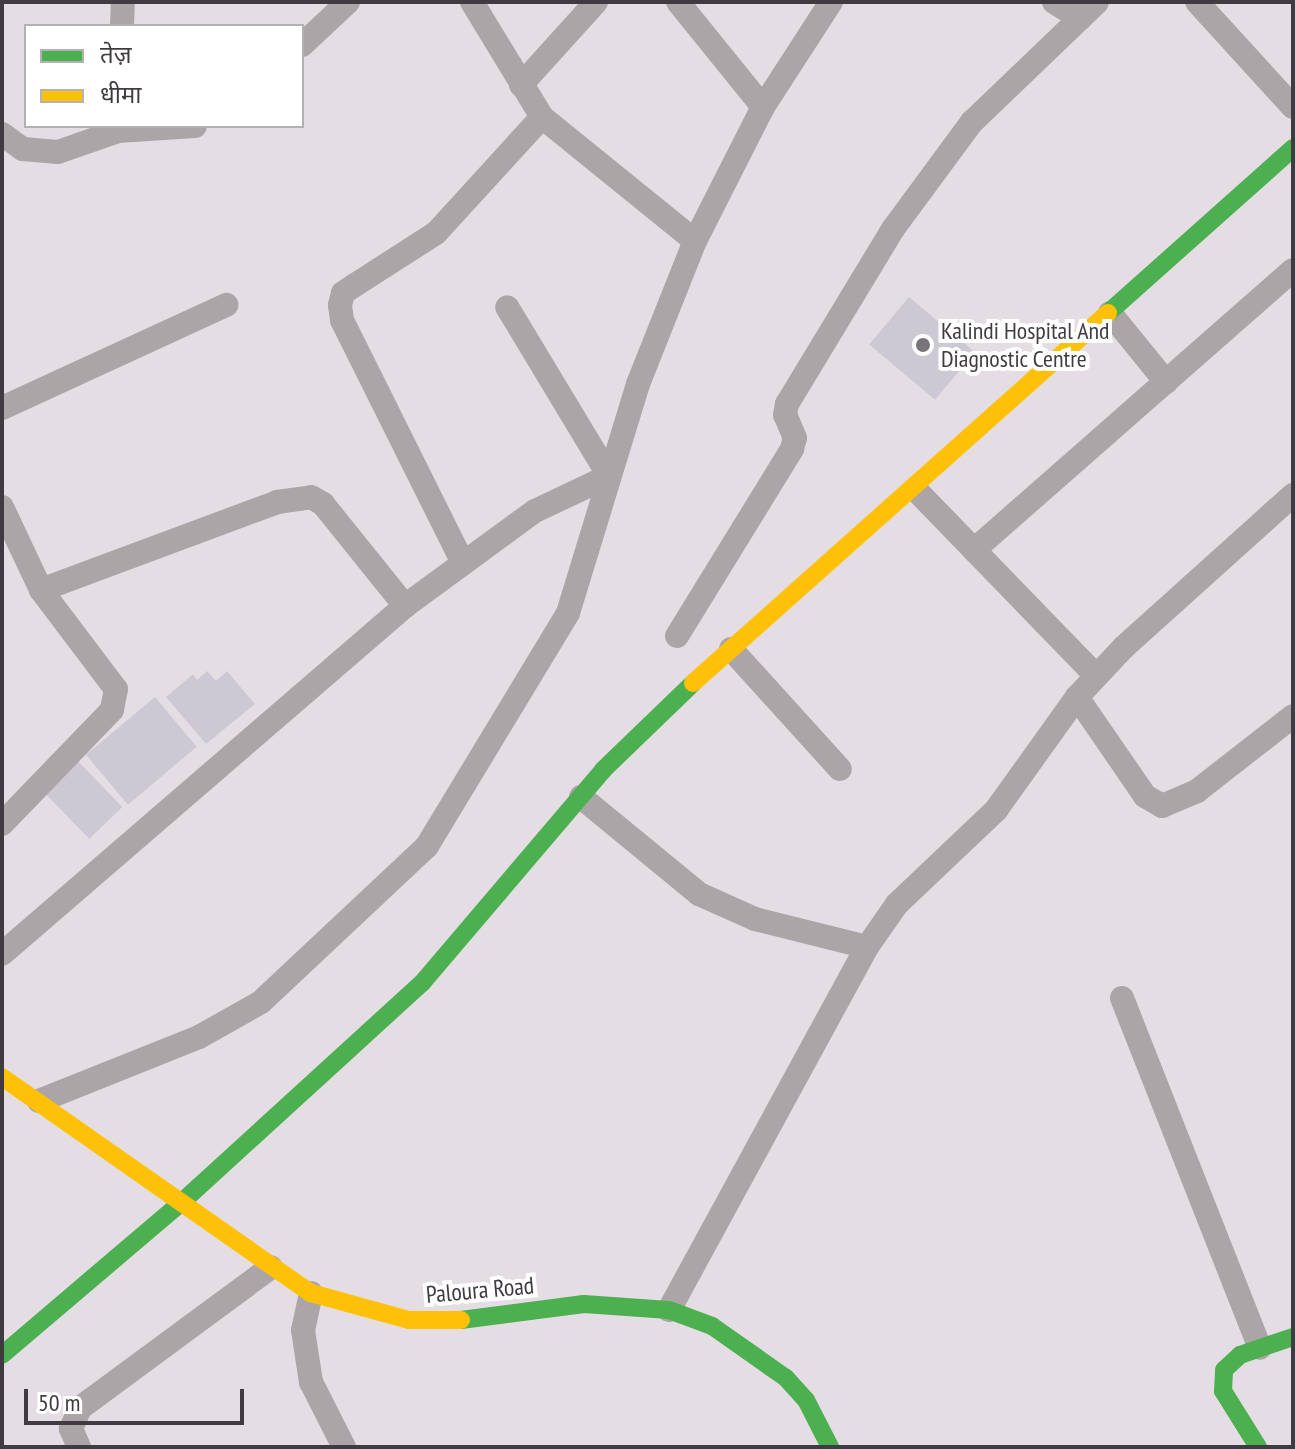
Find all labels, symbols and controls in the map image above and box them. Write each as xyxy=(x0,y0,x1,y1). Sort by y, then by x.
legend xyxy=(24,24,304,128)
text: तेज़ xyxy=(100,39,132,70)
text: धीमा xyxy=(100,79,142,110)
place label: Kalindi Hospital And Diagnostic Centre xyxy=(941,317,1110,373)
marker: Kalindi Hospital And Diagnostic Centre xyxy=(912,334,934,356)
street label: Paloura Road xyxy=(425,1271,535,1309)
scale bar xyxy=(28,1373,248,1423)
text: 50 m xyxy=(38,1387,80,1418)

